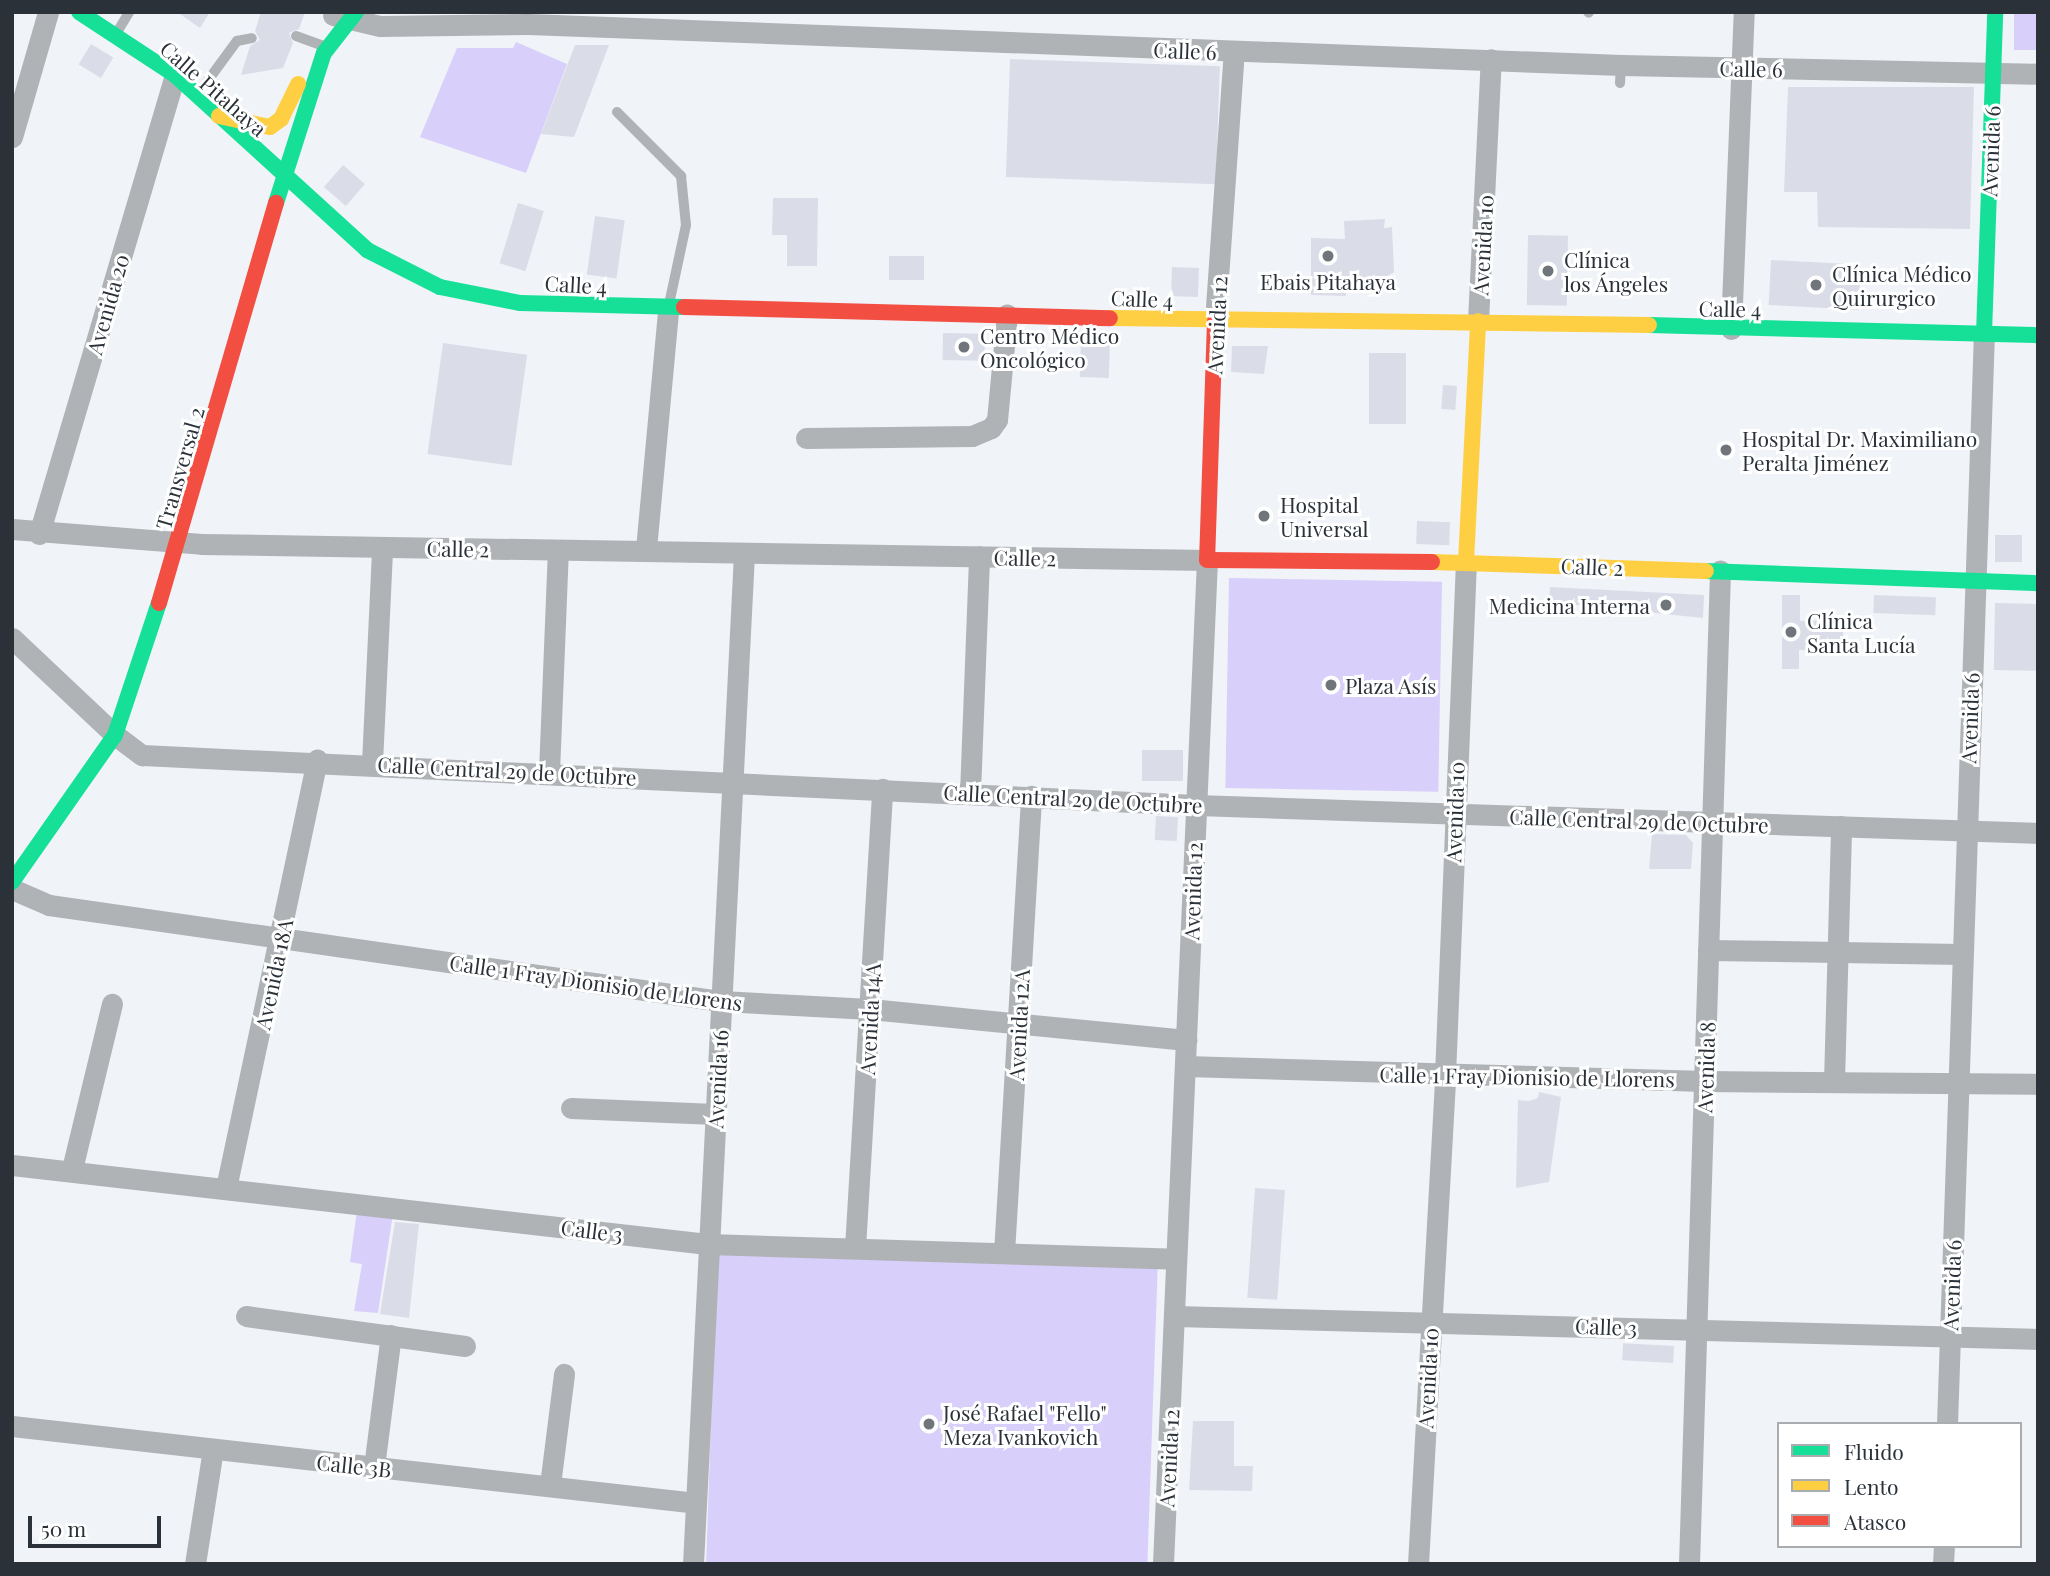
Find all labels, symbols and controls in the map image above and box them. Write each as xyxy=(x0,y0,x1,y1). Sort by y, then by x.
street label: Calle Pitahaya xyxy=(156,35,272,141)
street label: Calle 6 xyxy=(1153,36,1217,64)
street label: Calle 6 xyxy=(1719,55,1783,81)
street label: Avenida 6 xyxy=(1976,105,2004,197)
street label: Avenida 10 xyxy=(1467,194,1497,296)
marker: Ebais Pitahaya xyxy=(1318,246,1338,266)
place label: Clínica los Ángeles xyxy=(1564,246,1669,296)
street label: Avenida 20 xyxy=(81,251,133,357)
place label: Clínica Médico Quirurgico xyxy=(1832,260,1972,310)
marker: Clínica los Ángeles xyxy=(1538,261,1558,281)
place label: Ebais Pitahaya xyxy=(1260,268,1396,294)
street label: Calle 4 xyxy=(544,270,608,298)
street label: Avenida 12 xyxy=(1201,275,1231,375)
marker: Clínica Médico Quirurgico xyxy=(1806,275,1826,295)
street label: Calle 4 xyxy=(1110,284,1174,312)
street label: Calle 4 xyxy=(1698,295,1762,321)
place label: Centro Médico Oncológico xyxy=(980,322,1119,372)
marker: Centro Médico Oncológico xyxy=(954,337,974,357)
street label: Transversal 2 xyxy=(150,404,208,532)
place label: Hospital Dr. Maximiliano Peralta Jiménez xyxy=(1742,425,1977,475)
marker: Hospital Dr. Maximiliano Peralta Jiménez xyxy=(1716,440,1736,460)
place label: Hospital Universal xyxy=(1280,491,1369,541)
marker: Hospital Universal xyxy=(1254,506,1274,526)
street label: Calle 2 xyxy=(426,535,490,561)
street label: Calle 2 xyxy=(993,544,1057,570)
street label: Calle 2 xyxy=(1560,552,1624,580)
place label: Medicina Interna xyxy=(1488,592,1650,618)
marker: Medicina Interna xyxy=(1656,595,1676,615)
place label: Clínica Santa Lucía xyxy=(1807,607,1916,657)
marker: Clínica Santa Lucía xyxy=(1781,622,1801,642)
place label: Plaza Asís xyxy=(1345,672,1437,698)
street label: Avenida 6 xyxy=(1955,672,1983,764)
marker: Plaza Asís xyxy=(1323,677,1339,693)
street label: Calle Central 29 de Octubre xyxy=(377,751,637,789)
street label: Avenida 10 xyxy=(1440,761,1468,863)
street label: Calle Central 29 de Octubre xyxy=(943,779,1203,817)
street label: Calle Central 29 de Octubre xyxy=(1509,803,1769,837)
street label: Avenida 12 xyxy=(1178,841,1206,941)
street label: Avenida 18A xyxy=(249,916,297,1032)
street label: Calle 1 Fray Dionisio de Llorens xyxy=(448,949,744,1015)
street label: Avenida 14A xyxy=(853,962,885,1076)
street label: Avenida 12A xyxy=(1002,969,1034,1081)
street label: Avenida 8 xyxy=(1691,1021,1719,1113)
street label: Avenida 16 xyxy=(702,1029,732,1129)
street label: Calle 1 Fray Dionisio de Llorens xyxy=(1379,1061,1675,1091)
street label: Calle 3 xyxy=(560,1214,624,1246)
street label: Avenida 6 xyxy=(1937,1239,1965,1331)
street label: Calle 3 xyxy=(1575,1312,1637,1340)
street label: Avenida 10 xyxy=(1412,1327,1442,1429)
place label: José Rafael "Fello" Meza Ivankovich xyxy=(943,1399,1107,1449)
street label: Avenida 12 xyxy=(1153,1408,1183,1508)
marker: José Rafael "Fello" Meza Ivankovich xyxy=(921,1416,937,1432)
legend xyxy=(1777,1422,2022,1548)
text: Fluido xyxy=(1844,1437,1904,1465)
street label: Calle 3B xyxy=(315,1449,393,1481)
text: Lento xyxy=(1844,1472,1898,1500)
scale bar xyxy=(32,1502,164,1546)
text: Atasco xyxy=(1844,1507,1906,1535)
text: 50 m xyxy=(41,1514,86,1542)

